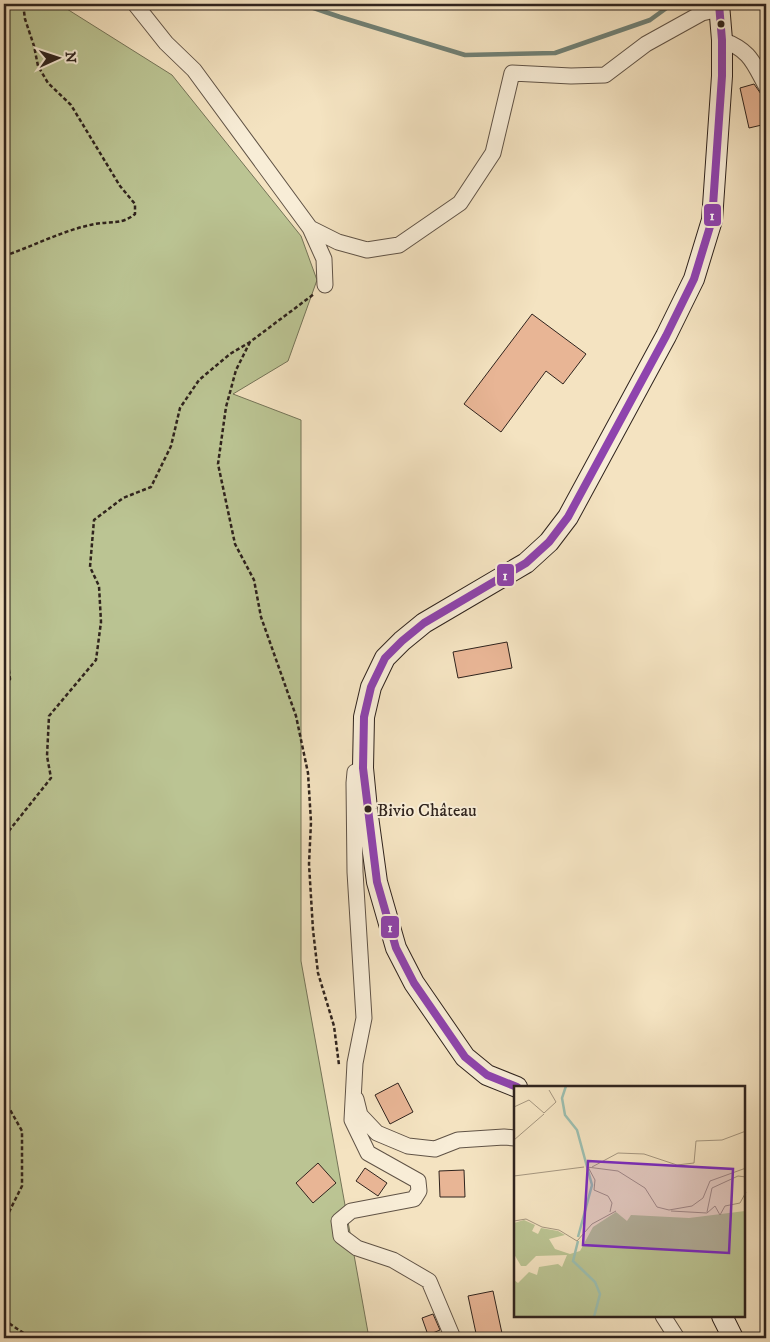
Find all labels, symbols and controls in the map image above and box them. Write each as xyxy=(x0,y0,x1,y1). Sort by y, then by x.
unlabelled marker xyxy=(716,19,726,29)
north arrow xyxy=(32,32,82,82)
text: N xyxy=(61,51,79,64)
line badge: 1 xyxy=(703,203,722,227)
text: 1 xyxy=(709,207,715,225)
line badge: 1 xyxy=(496,563,515,587)
text: 1 xyxy=(502,567,508,585)
place label: Bivio Château xyxy=(377,800,477,822)
marker: Bivio Château xyxy=(363,804,373,814)
line badge: 1 xyxy=(380,915,400,939)
text: 1 xyxy=(387,919,393,937)
inset map xyxy=(514,1086,745,1317)

